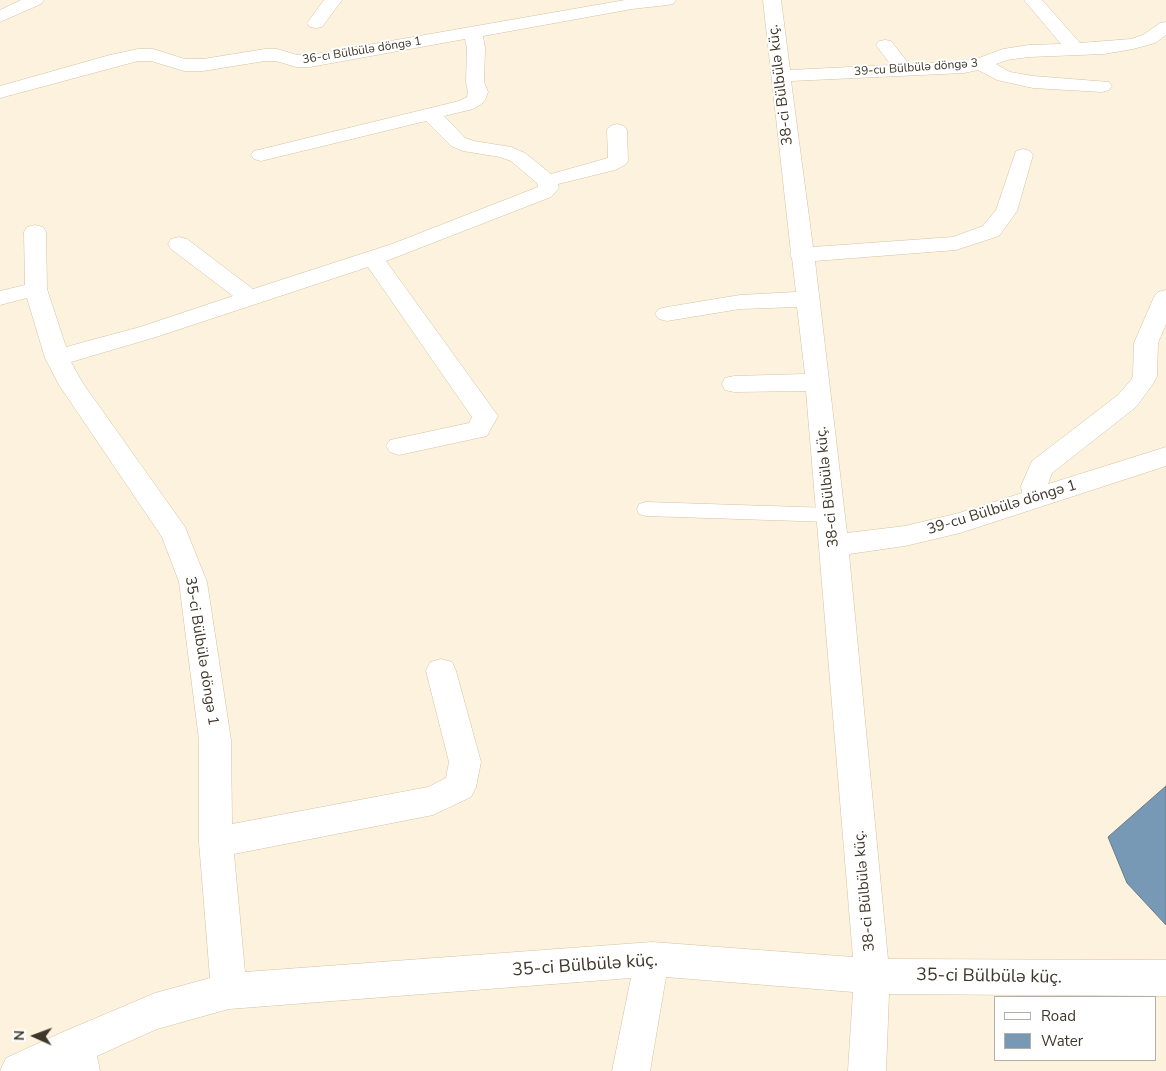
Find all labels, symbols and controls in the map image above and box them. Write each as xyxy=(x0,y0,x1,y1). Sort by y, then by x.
street label: 38-ci Bülbülə küç. xyxy=(765,24,797,146)
street label: 36-cı Bülbülə döngə 1 xyxy=(301,34,423,68)
street label: 39-cu Bülbülə döngə 3 xyxy=(853,56,979,80)
street label: 38-ci Bülbülə küç. xyxy=(813,426,843,548)
street label: 39-cu Bülbülə döngə 1 xyxy=(925,477,1079,539)
street label: 35-ci Bülbülə döngə 1 xyxy=(180,575,222,727)
street label: 38-ci Bülbülə küç. xyxy=(851,830,879,952)
street label: 35-ci Bülbülə küç. xyxy=(511,950,659,982)
street label: 35-ci Bülbülə küç. xyxy=(916,965,1062,989)
legend xyxy=(994,996,1156,1061)
text: Road xyxy=(1041,1006,1076,1026)
north arrow xyxy=(10,1011,60,1061)
text: N xyxy=(10,1030,29,1041)
text: Water xyxy=(1041,1031,1083,1051)

